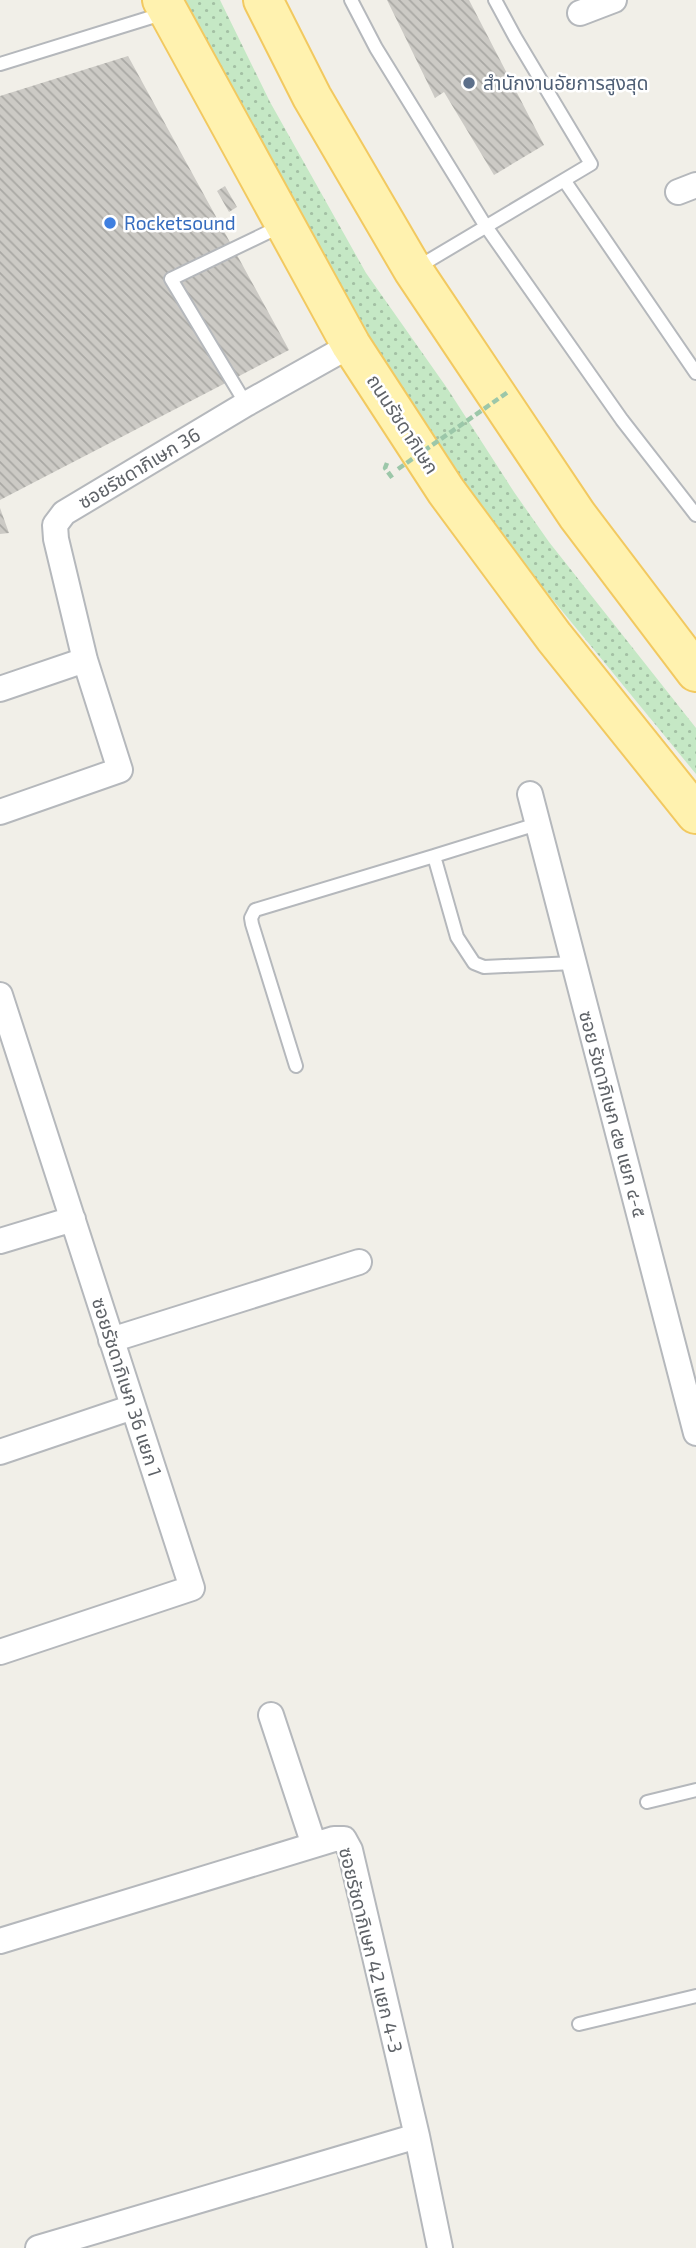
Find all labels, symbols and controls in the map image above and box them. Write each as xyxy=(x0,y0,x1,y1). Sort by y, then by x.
place label: สำนักงานอัยการสูงสุด xyxy=(483,71,648,96)
marker: สำนักงานอัยการสูงสุด xyxy=(461,75,477,91)
place label: Rocketsound xyxy=(124,211,236,234)
marker: Rocketsound xyxy=(102,215,118,231)
street label: ถนนรัชดาภิเษก xyxy=(363,370,444,478)
street label: ซอยรัชดาภิเษก 36 xyxy=(74,422,204,513)
street label: ซอย รัชดาภิเษก ๔๒ แยก ๔-๕ xyxy=(575,1008,652,1220)
street label: ซอยรัชดาภิเษก 36 แยก 1 xyxy=(88,1294,167,1479)
street label: ซอยรัชดาภิเษก 42 แยก 4-3 xyxy=(335,1845,408,2055)

